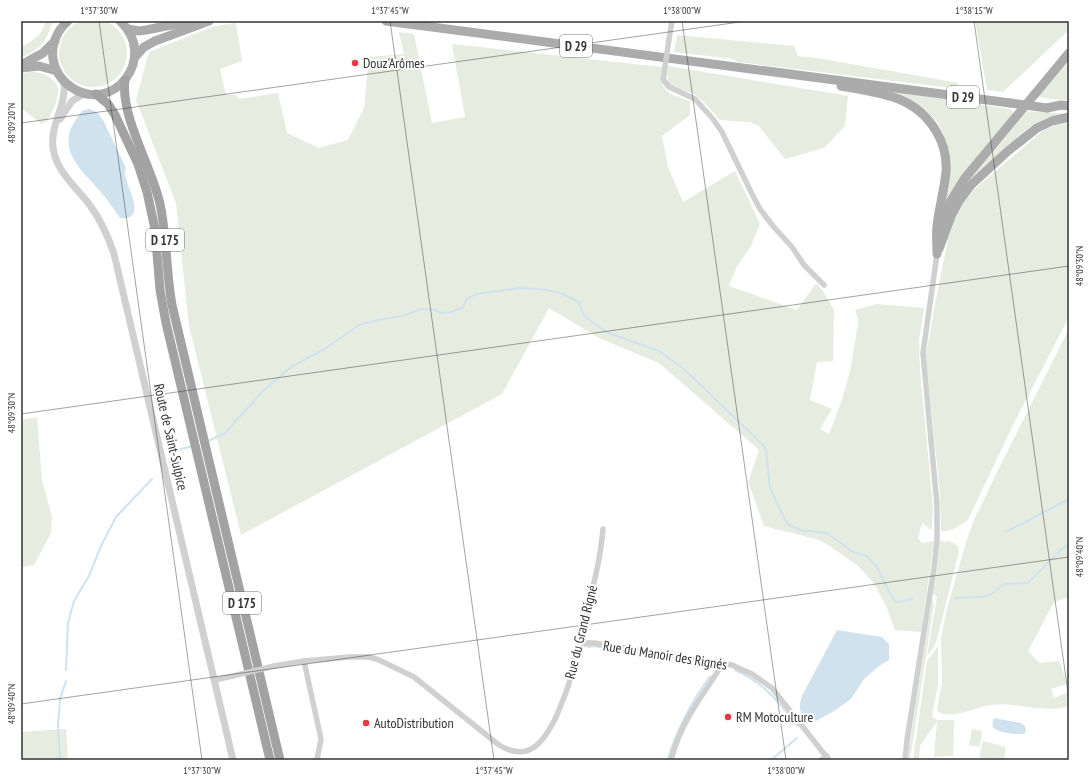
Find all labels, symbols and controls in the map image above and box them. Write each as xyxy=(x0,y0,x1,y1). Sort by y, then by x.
text: 1°37'30"W xyxy=(80,4,118,17)
text: 1°37'45"W xyxy=(371,4,409,17)
text: 1°38'00"W xyxy=(663,4,701,17)
text: 1°38'15"W xyxy=(955,4,993,17)
road number: D 29 xyxy=(560,35,592,57)
place label: Douz'Arômes xyxy=(363,54,425,72)
marker: Douz'Arômes xyxy=(350,58,360,68)
road number: D 29 xyxy=(947,86,979,108)
text: 48°09'20"N xyxy=(5,103,18,143)
road number: D 175 xyxy=(146,229,184,251)
text: 48°09'30"N xyxy=(1073,246,1086,286)
street label: Route de Saint-Sulpice xyxy=(150,382,192,492)
text: 48°09'30"N xyxy=(5,393,18,433)
text: 48°09'40"N xyxy=(1073,537,1086,577)
street label: Rue du Grand Rigné xyxy=(561,583,601,681)
road number: D 175 xyxy=(223,592,261,614)
street label: Rue du Manoir des Rignés xyxy=(602,636,729,674)
text: 48°09'40"N xyxy=(5,684,18,724)
place label: RM Motoculture xyxy=(736,708,813,726)
marker: RM Motoculture xyxy=(723,712,733,722)
place label: AutoDistribution xyxy=(374,714,454,732)
marker: AutoDistribution xyxy=(361,718,371,728)
text: 1°37'30"W xyxy=(183,764,221,777)
text: 1°37'45"W xyxy=(475,764,513,777)
text: 1°38'00"W xyxy=(767,764,805,777)

